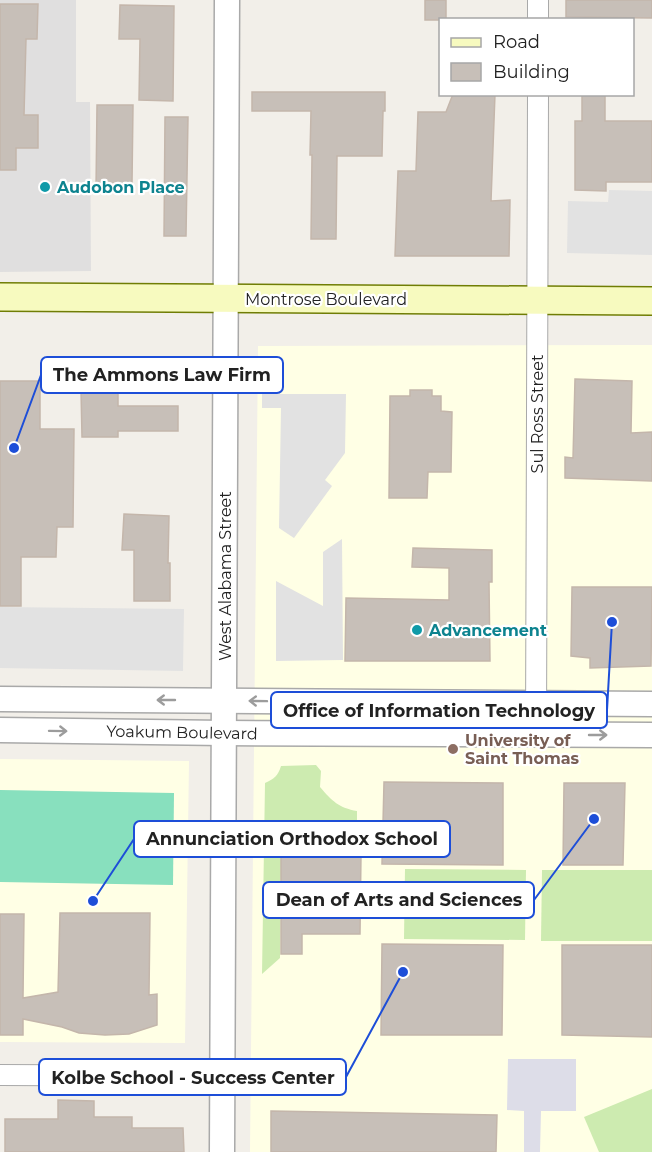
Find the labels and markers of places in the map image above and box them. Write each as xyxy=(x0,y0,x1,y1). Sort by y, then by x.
place label: Audobon Place xyxy=(56,178,185,197)
marker: Audobon Place xyxy=(38,180,52,194)
callout: The Ammons Law Firm xyxy=(41,357,283,393)
place label: Advancement xyxy=(428,621,547,640)
marker: Advancement xyxy=(410,623,424,637)
callout: Office of Information Technology xyxy=(271,692,607,728)
place label: University of Saint Thomas xyxy=(465,731,580,768)
marker: University of Saint Thomas xyxy=(446,742,460,756)
callout: Annunciation Orthodox School xyxy=(134,821,450,857)
callout: Dean of Arts and Sciences xyxy=(263,882,534,918)
callout: Kolbe School - Success Center xyxy=(39,1059,346,1095)

